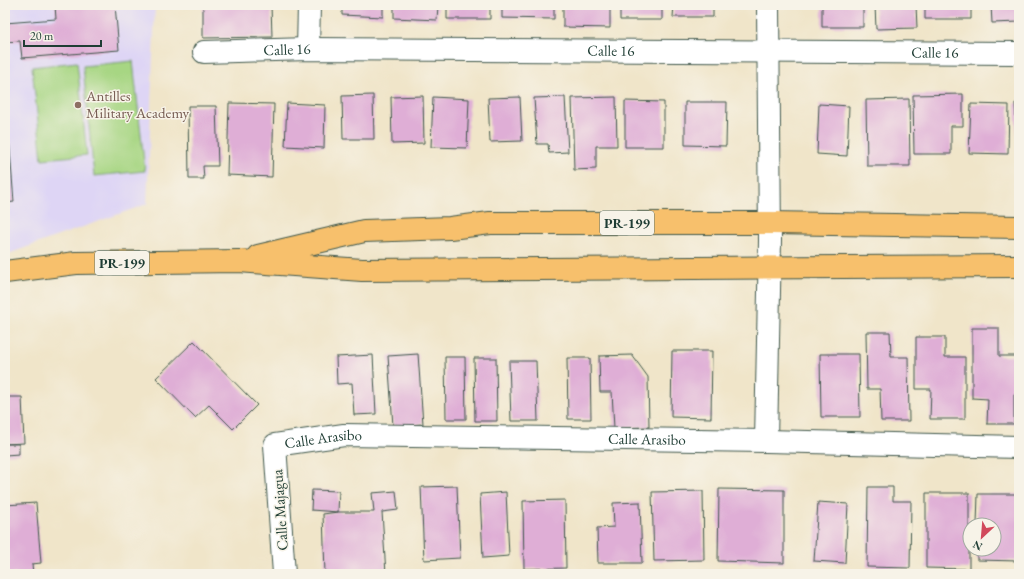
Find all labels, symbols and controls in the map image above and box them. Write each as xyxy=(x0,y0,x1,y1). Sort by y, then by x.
scale bar xyxy=(24,22,101,48)
text: 20 m xyxy=(30,28,54,44)
street label: Calle 16 xyxy=(263,39,311,59)
street label: Calle 16 xyxy=(587,41,635,60)
street label: Calle 16 xyxy=(911,42,959,62)
place label: Antilles Military Academy xyxy=(85,86,189,122)
marker: Antilles Military Academy xyxy=(73,100,83,110)
road number: PR-199 xyxy=(600,211,654,235)
road number: PR-199 xyxy=(95,251,149,275)
street label: Calle Arasibo xyxy=(283,425,362,453)
street label: Calle Arasibo xyxy=(608,429,686,449)
street label: Calle Majagua xyxy=(267,469,292,551)
north arrow xyxy=(962,517,1002,557)
text: N xyxy=(970,538,985,554)

